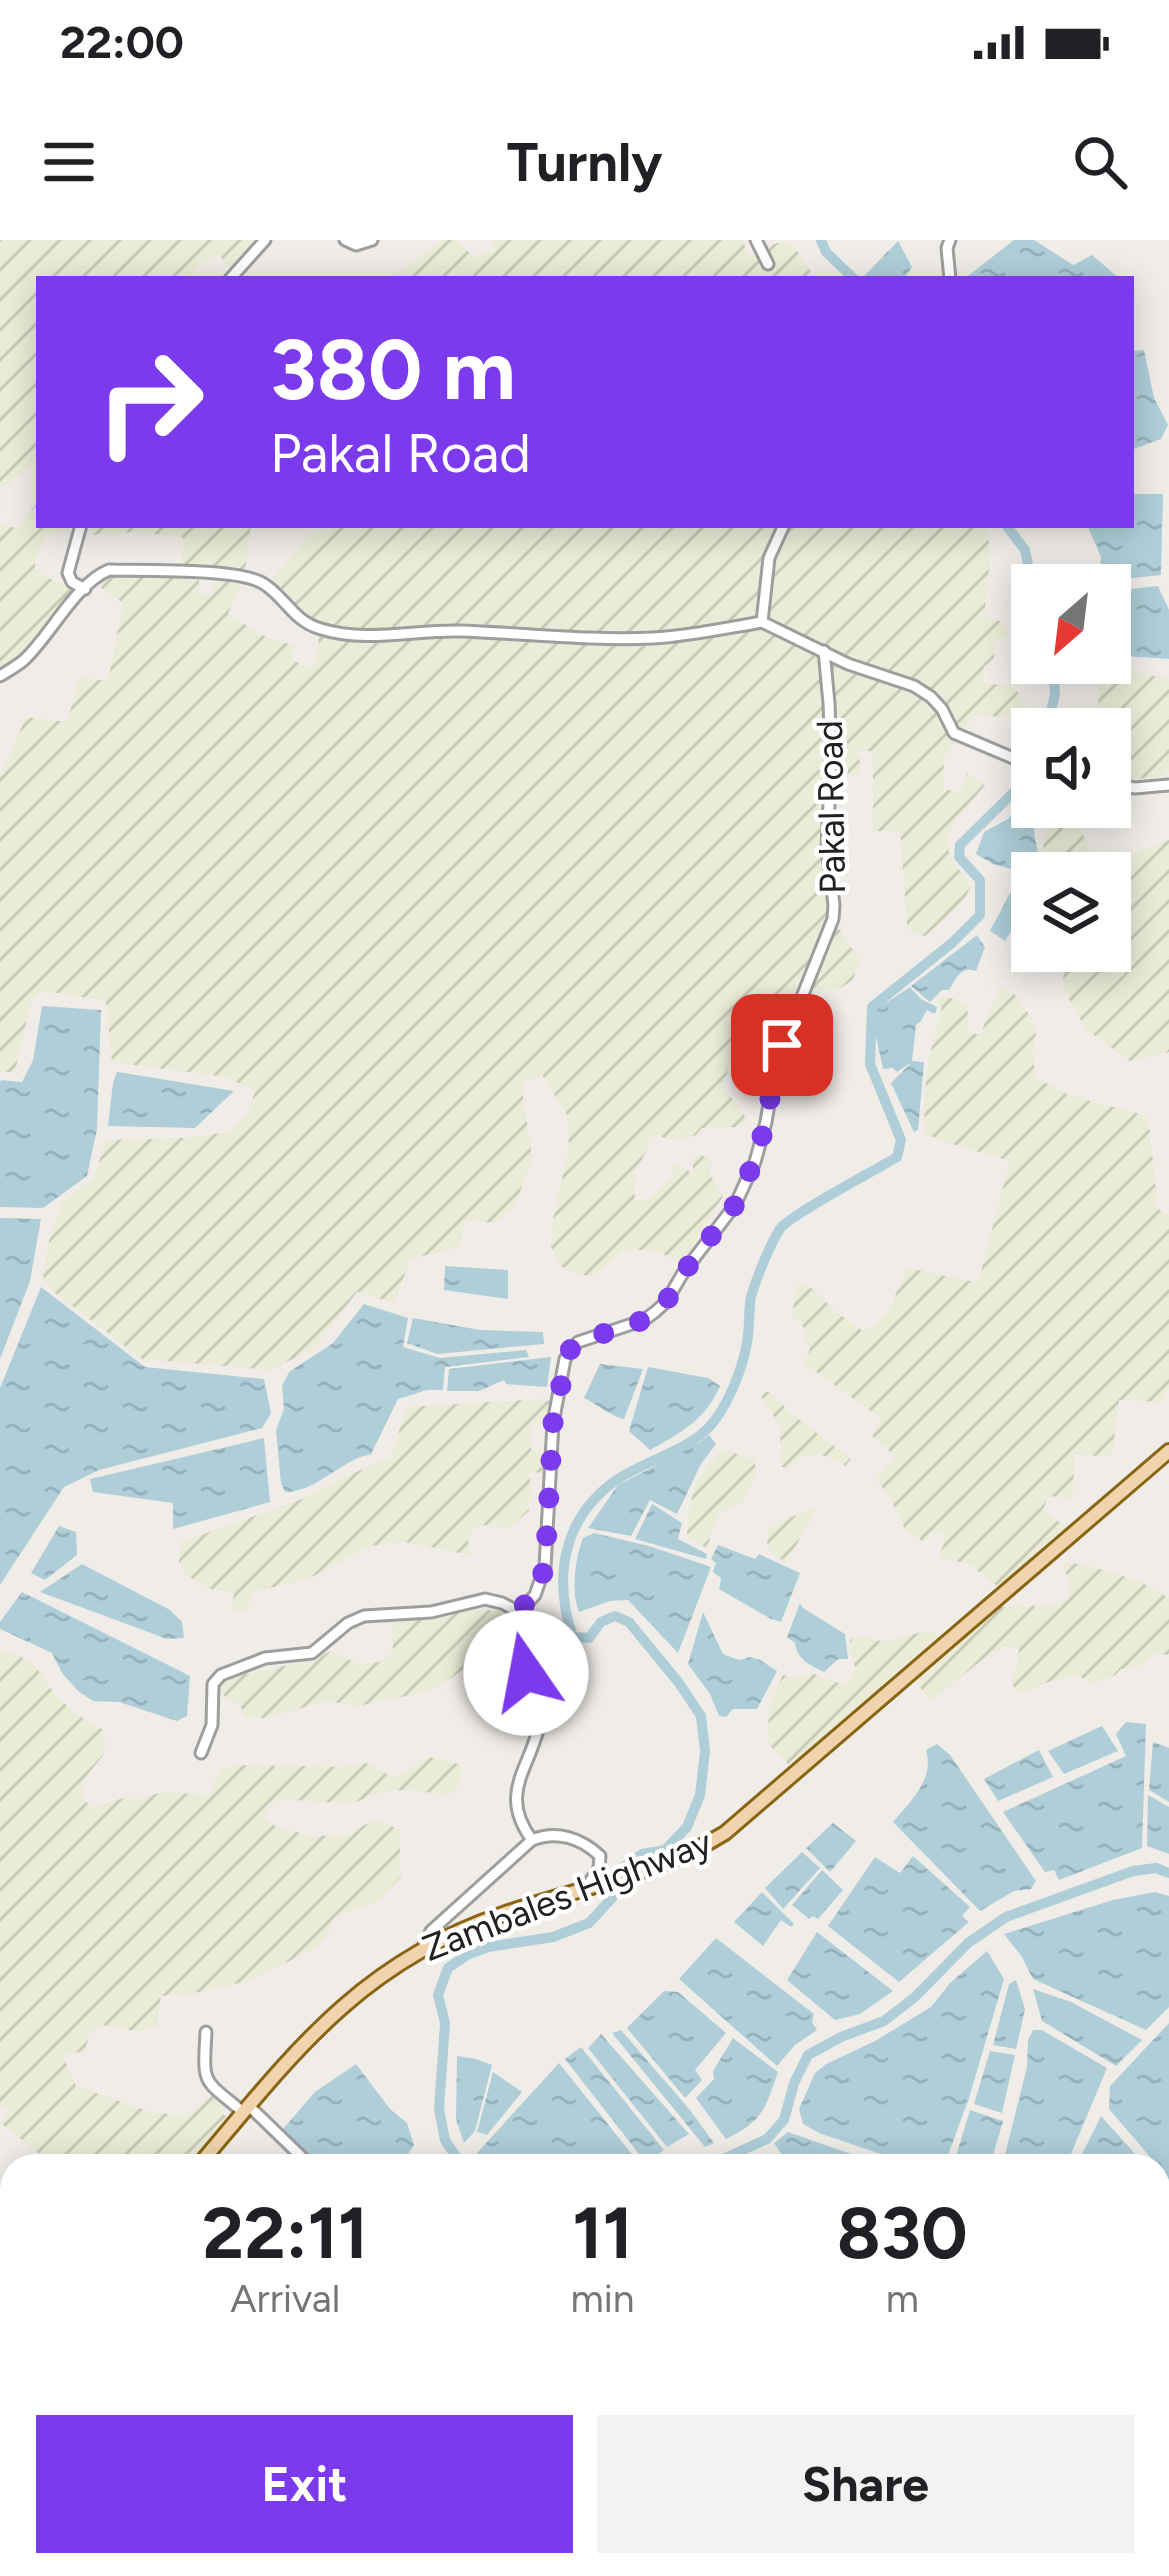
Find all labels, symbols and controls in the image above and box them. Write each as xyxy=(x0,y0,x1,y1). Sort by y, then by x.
text: 22:00 xyxy=(60,15,184,69)
icon: menu xyxy=(36,129,102,195)
icon: search xyxy=(1067,129,1133,195)
text: Turnly xyxy=(507,130,662,195)
text: 380 m xyxy=(270,319,516,420)
icon: right xyxy=(72,324,228,480)
text: Pakal Road xyxy=(270,421,531,486)
north arrow xyxy=(1011,564,1131,684)
map controls xyxy=(1011,564,1131,972)
button: sound xyxy=(1011,708,1131,828)
street label: Pakal Road xyxy=(808,720,854,894)
button: layers xyxy=(1011,852,1131,972)
pin xyxy=(731,994,833,1096)
icon: arrive xyxy=(749,1012,815,1078)
position arrow xyxy=(463,1610,589,1736)
street label: Zambales Highway xyxy=(416,1820,718,1970)
text: 22:11 xyxy=(202,2190,368,2276)
text: 11 xyxy=(572,2190,633,2276)
text: 830 xyxy=(837,2190,968,2276)
text: Arrival xyxy=(230,2275,340,2322)
text: min xyxy=(571,2275,635,2322)
text: m xyxy=(886,2275,919,2322)
button: Exit xyxy=(36,2415,573,2553)
button: Share xyxy=(597,2415,1134,2553)

